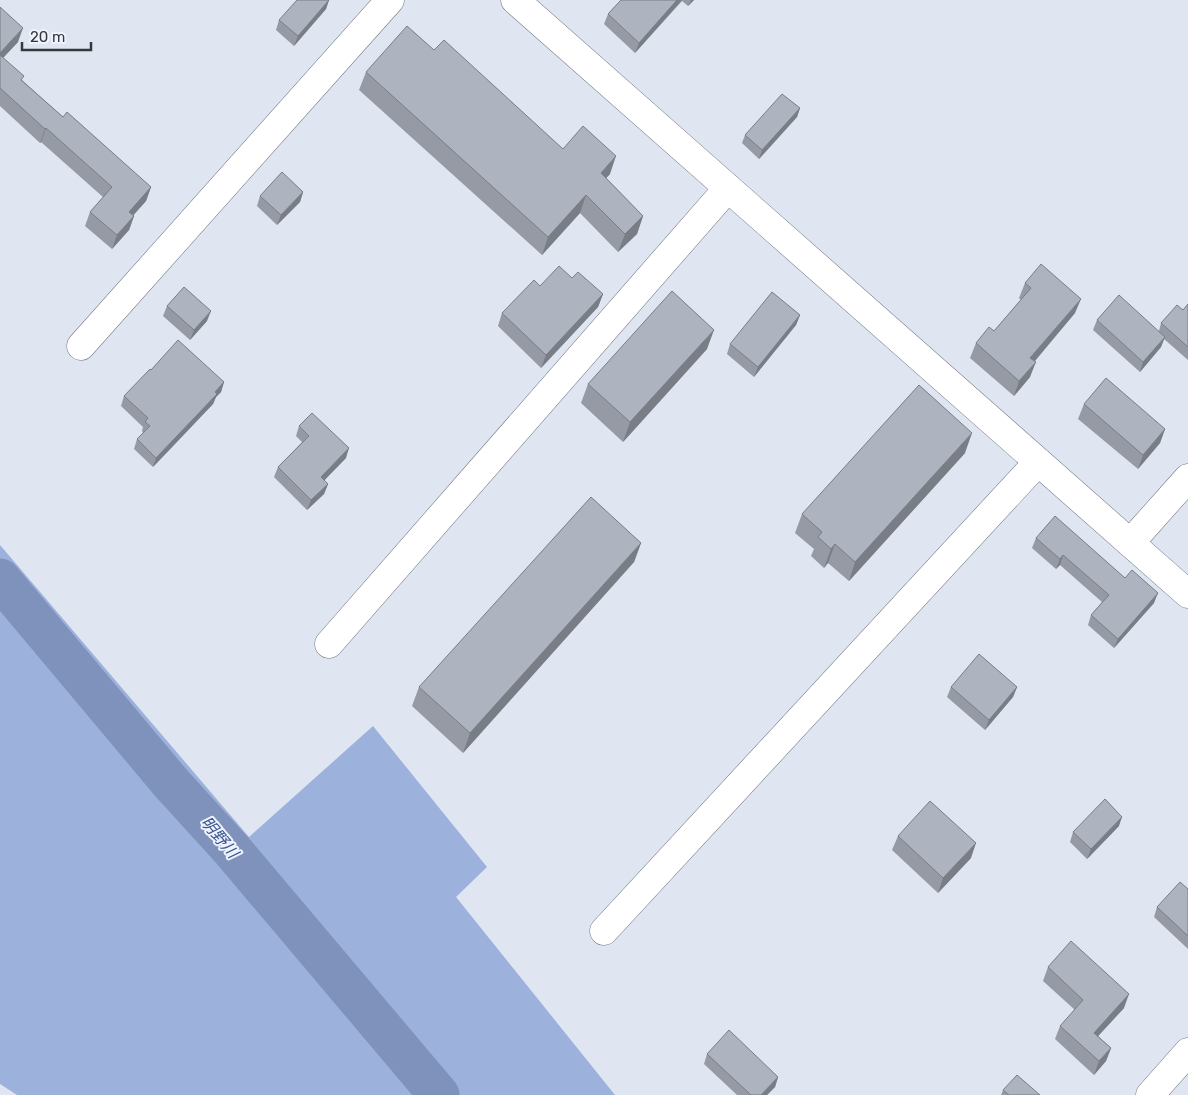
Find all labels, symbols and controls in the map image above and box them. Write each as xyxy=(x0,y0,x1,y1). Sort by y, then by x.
scale bar xyxy=(22,20,91,52)
text: 20 m xyxy=(30,28,65,46)
water label: 明野川 xyxy=(197,813,244,863)

